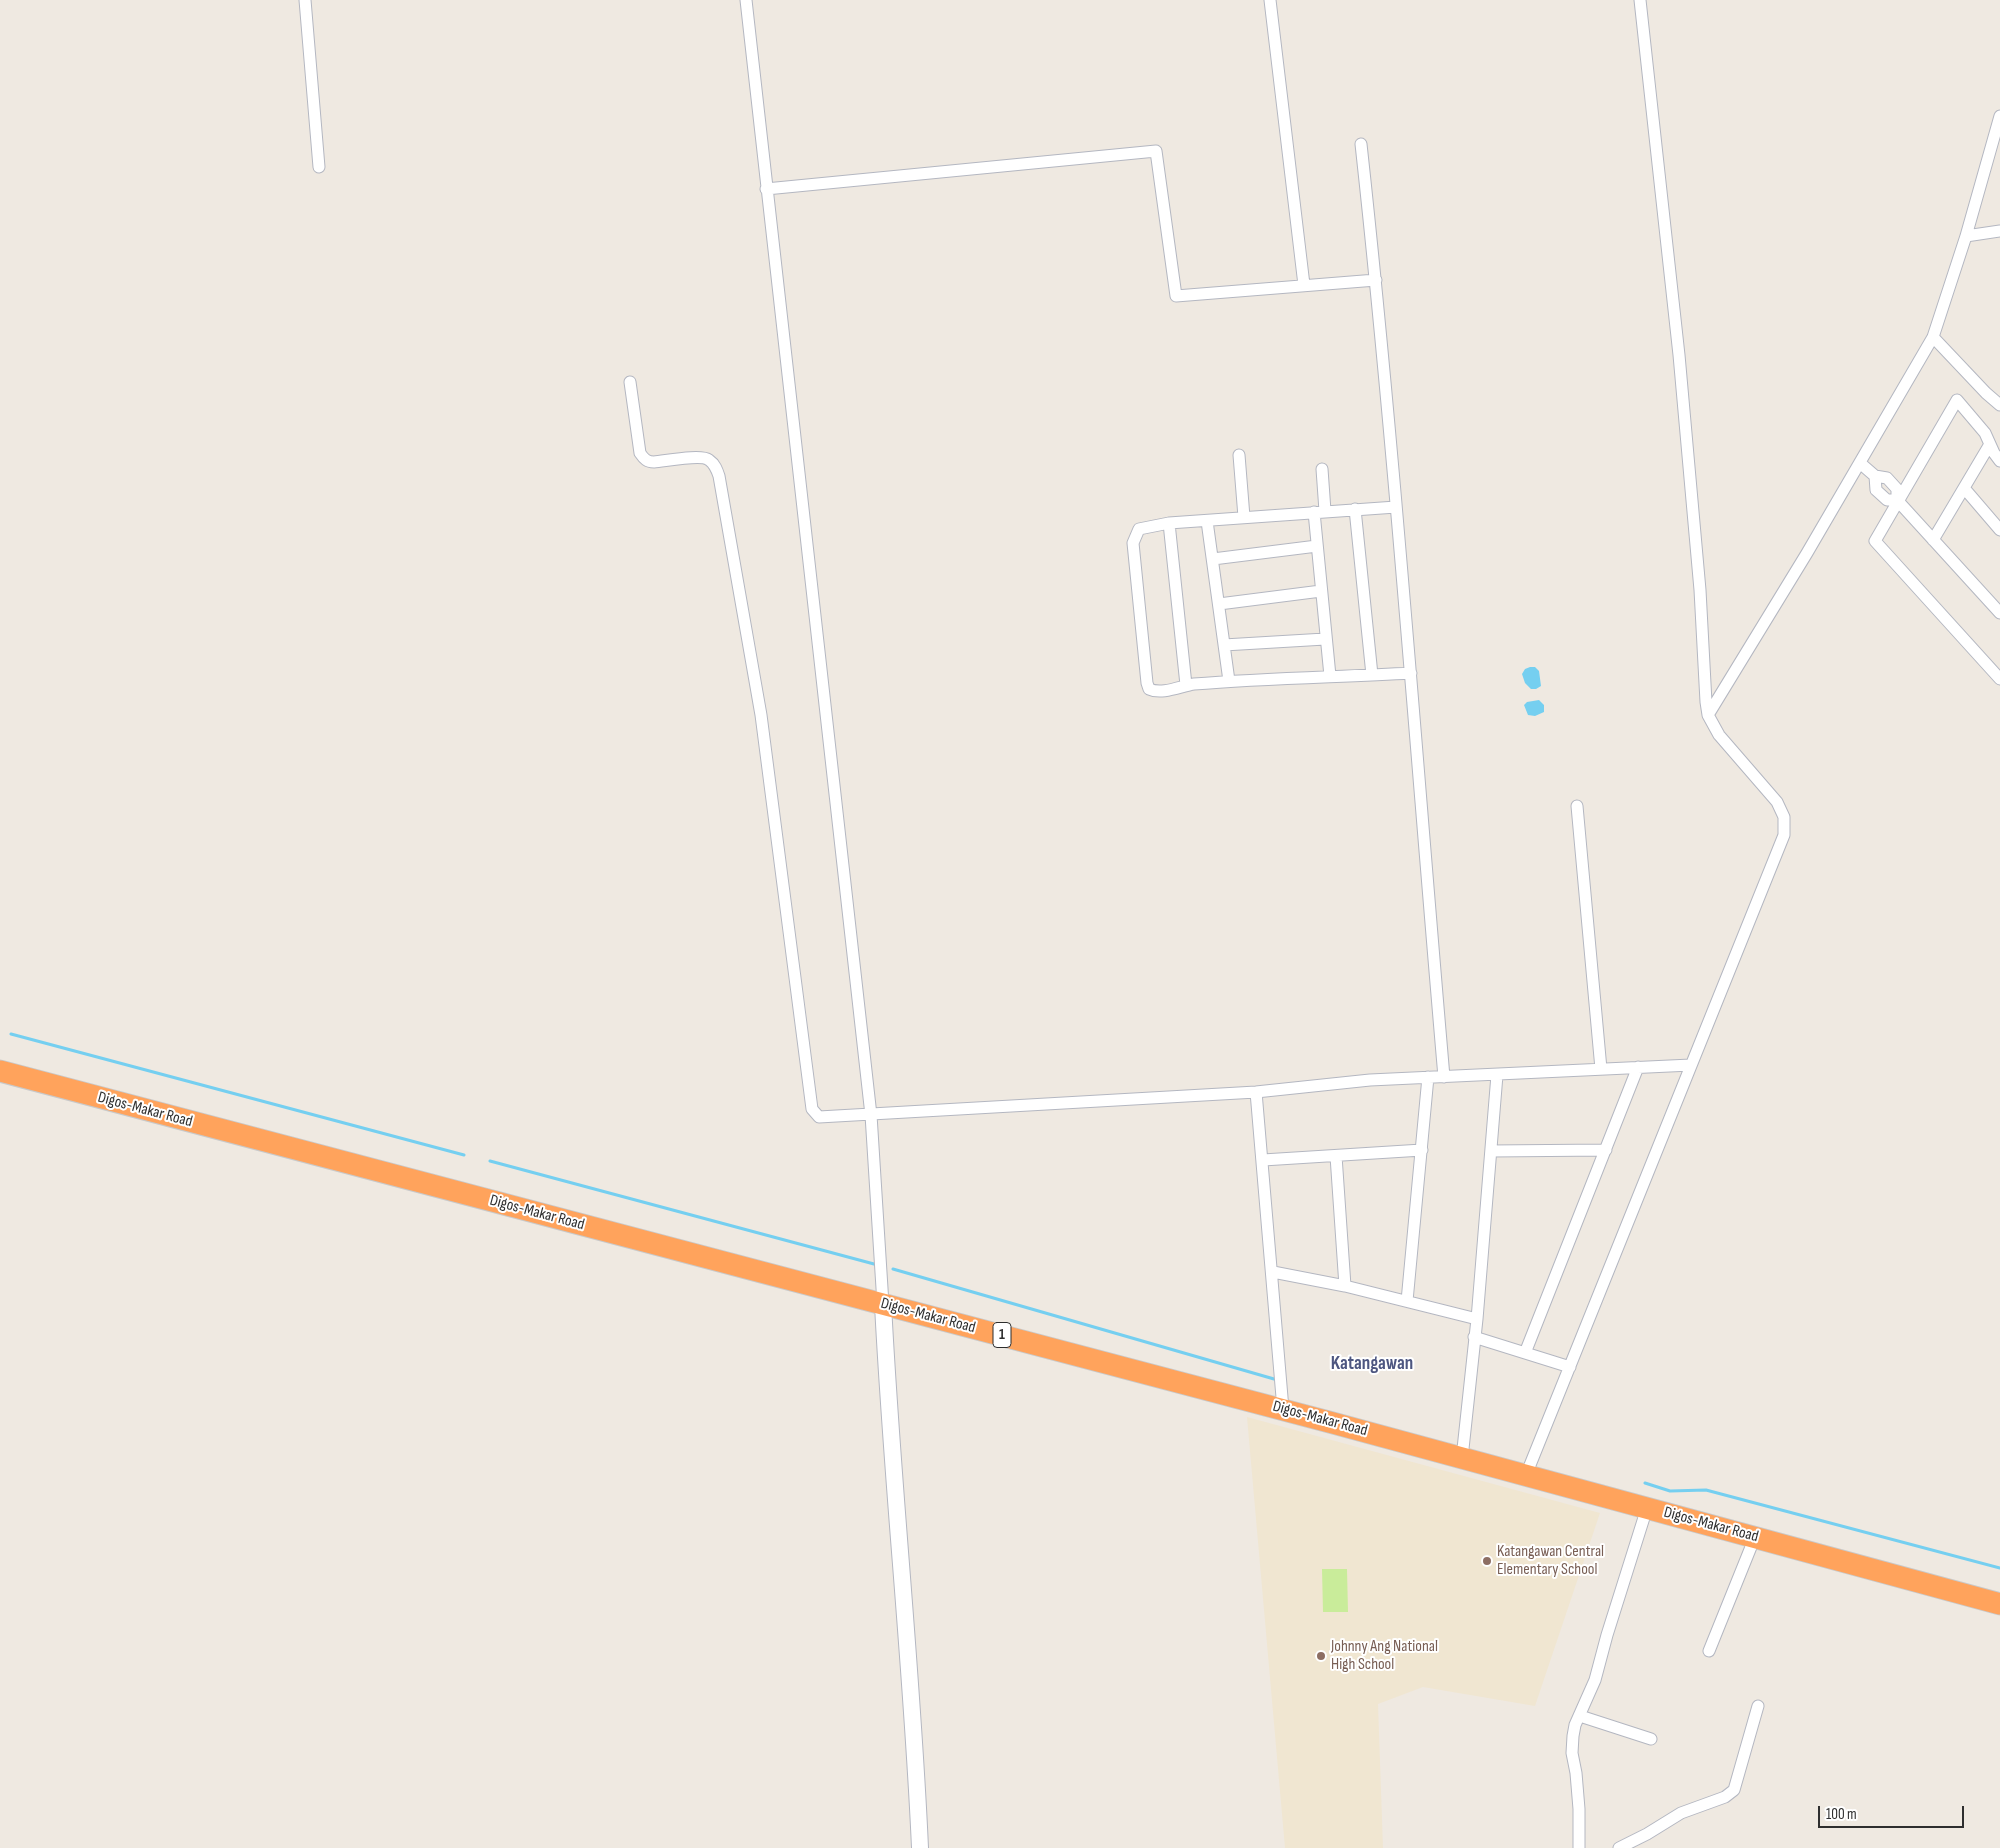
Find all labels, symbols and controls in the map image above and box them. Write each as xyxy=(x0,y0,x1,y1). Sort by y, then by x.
street label: Digos-Makar Road xyxy=(96,1088,194,1132)
street label: Digos-Makar Road xyxy=(488,1191,586,1235)
street label: Digos-Makar Road xyxy=(879,1294,977,1338)
road number: 1 xyxy=(993,1322,1011,1348)
district label: Katangawan xyxy=(1331,1353,1413,1375)
street label: Digos-Makar Road xyxy=(1271,1397,1369,1441)
street label: Digos-Makar Road xyxy=(1662,1503,1760,1547)
place label: Katangawan Central Elementary School xyxy=(1497,1542,1604,1580)
marker: Katangawan Central Elementary School xyxy=(1481,1555,1493,1567)
place label: Johnny Ang National High School xyxy=(1331,1637,1438,1675)
marker: Johnny Ang National High School xyxy=(1315,1650,1327,1662)
scale bar xyxy=(1820,1796,1966,1828)
text: 100 m xyxy=(1826,1805,1857,1824)

